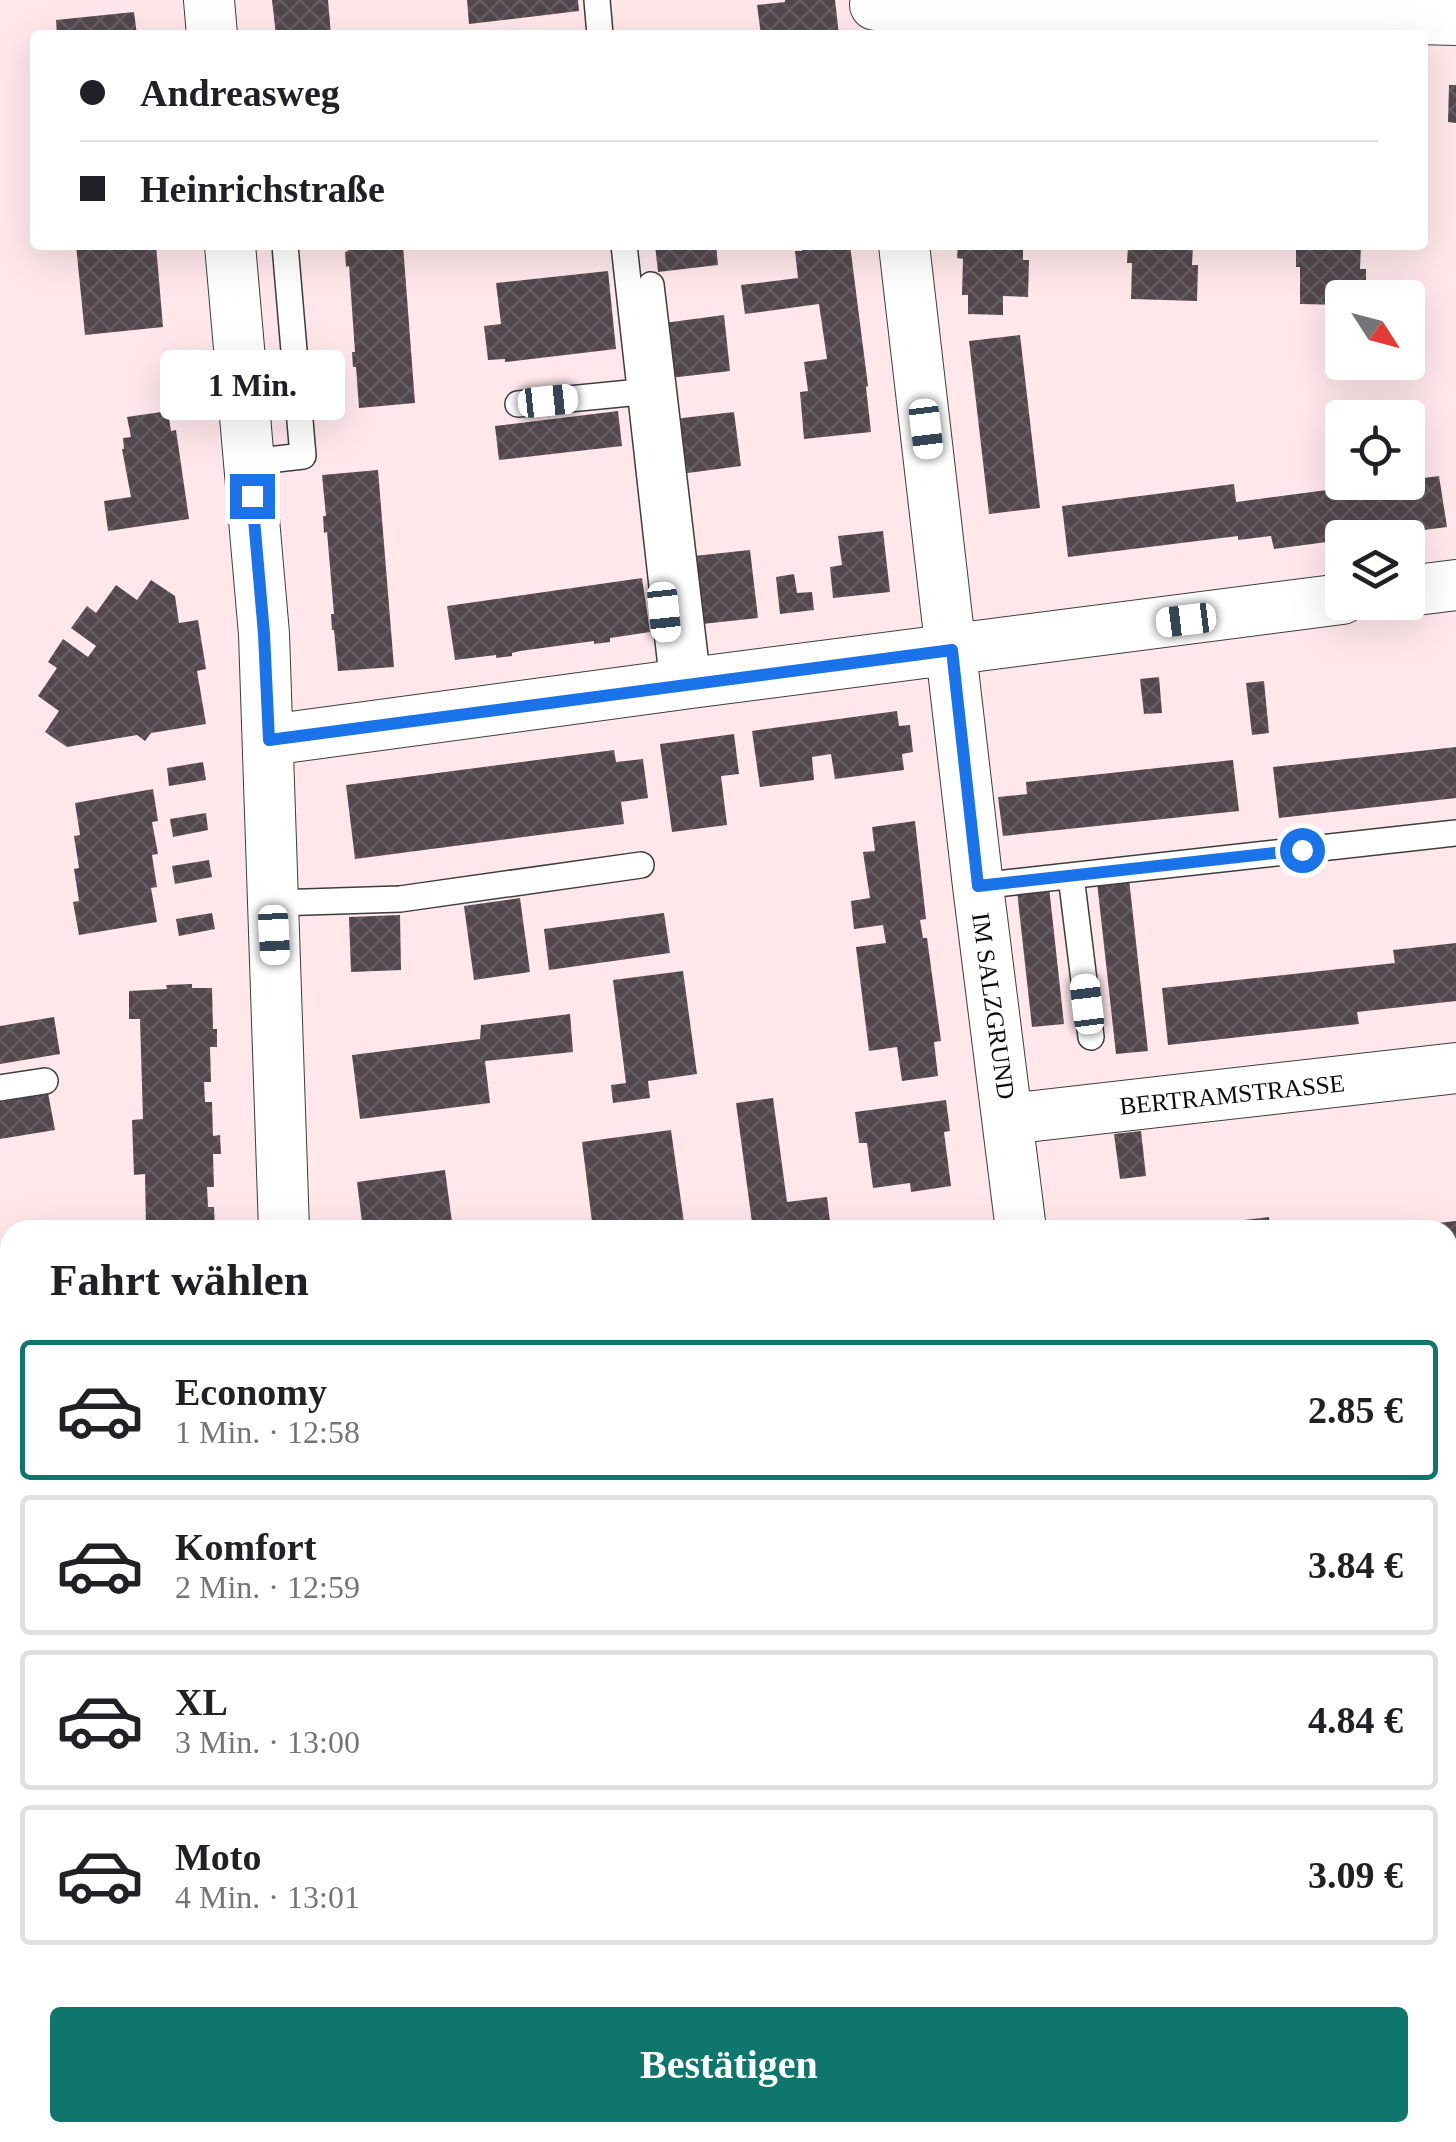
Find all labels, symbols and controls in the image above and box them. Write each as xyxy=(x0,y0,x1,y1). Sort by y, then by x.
text: Andreasweg xyxy=(140,72,340,114)
text: Heinrichstraße xyxy=(140,168,385,210)
north arrow xyxy=(1325,280,1425,380)
map controls xyxy=(1325,280,1425,620)
callout: 1 Min. xyxy=(160,351,344,421)
text: 1 Min. xyxy=(208,367,297,403)
car xyxy=(517,383,579,419)
car xyxy=(907,397,945,461)
button: locate xyxy=(1325,400,1425,500)
route end xyxy=(230,474,275,519)
button: layers xyxy=(1325,520,1425,620)
car xyxy=(646,581,682,643)
car xyxy=(1154,601,1218,639)
route start xyxy=(1280,828,1325,873)
car xyxy=(257,904,291,966)
street label: IM SALZGRUND xyxy=(967,911,1020,1101)
car xyxy=(1068,972,1106,1036)
street label: BERTRAMSTRASSE xyxy=(1118,1069,1346,1120)
text: Fahrt wählen xyxy=(50,1255,309,1305)
icon: car xyxy=(55,1365,145,1455)
text: Economy xyxy=(175,1371,327,1413)
text: 2.85 € xyxy=(1308,1389,1403,1431)
text: 1 Min. · 12:58 xyxy=(175,1414,360,1450)
icon: car xyxy=(55,1520,145,1610)
text: Komfort xyxy=(175,1526,316,1568)
text: 3.84 € xyxy=(1308,1544,1403,1586)
text: 2 Min. · 12:59 xyxy=(175,1569,360,1605)
icon: car xyxy=(55,1675,145,1765)
text: XL xyxy=(175,1681,228,1723)
text: 4.84 € xyxy=(1308,1699,1403,1741)
text: 3 Min. · 13:00 xyxy=(175,1724,360,1760)
icon: car xyxy=(55,1830,145,1920)
text: Moto xyxy=(175,1836,262,1878)
text: 3.09 € xyxy=(1308,1854,1403,1896)
text: 4 Min. · 13:01 xyxy=(175,1879,360,1915)
button: Bestätigen xyxy=(50,2007,1408,2122)

